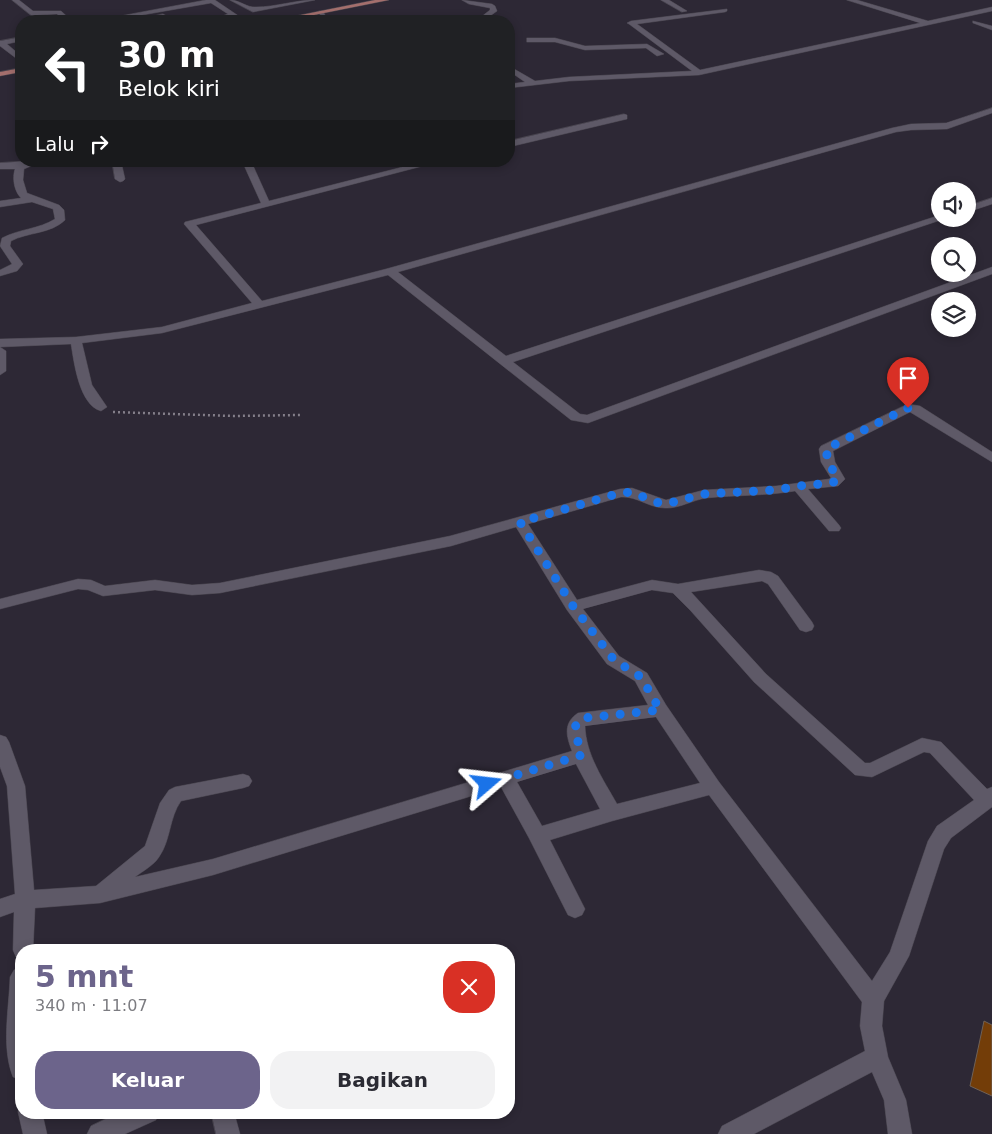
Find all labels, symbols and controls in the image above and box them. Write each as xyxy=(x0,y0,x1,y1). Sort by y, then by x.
icon: left xyxy=(35,35,100,100)
text: 30 m xyxy=(118,35,215,75)
text: Belok kiri xyxy=(118,76,220,101)
icon: right xyxy=(85,130,113,158)
text: Lalu xyxy=(35,133,75,155)
map controls xyxy=(931,182,976,337)
button: sound xyxy=(931,182,976,227)
button: search xyxy=(931,237,976,282)
button: layers xyxy=(931,292,976,337)
pin xyxy=(887,357,929,408)
icon: arrive xyxy=(894,364,922,392)
position arrow xyxy=(460,757,512,809)
text: 5 mnt xyxy=(35,959,133,994)
button: close xyxy=(443,961,495,1013)
text: 340 m · 11:07 xyxy=(35,996,148,1015)
button: Keluar xyxy=(35,1051,260,1109)
button: Bagikan xyxy=(270,1051,495,1109)

